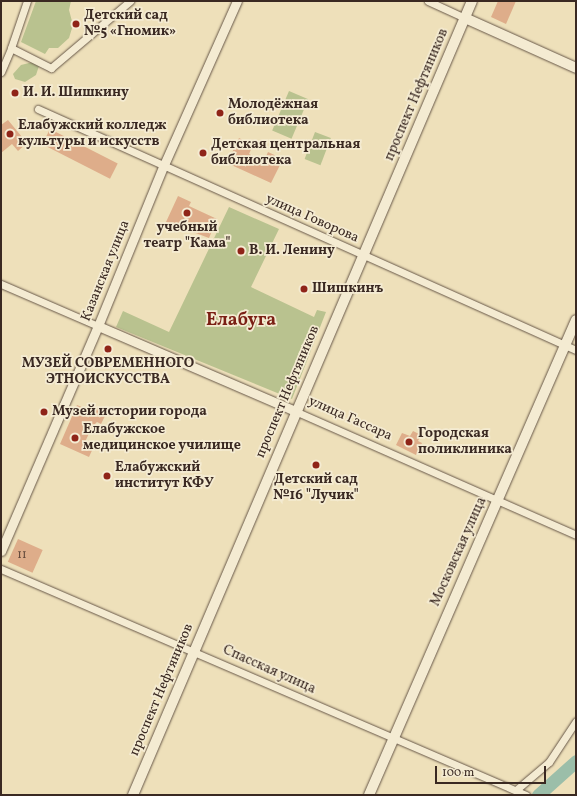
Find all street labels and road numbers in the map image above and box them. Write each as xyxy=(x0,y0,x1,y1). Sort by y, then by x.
street label: проспект Нефтяников xyxy=(382,26,452,164)
street label: улица Говорова xyxy=(263,191,361,247)
street label: Казанская улица xyxy=(78,218,134,324)
street label: проспект Нефтяников xyxy=(253,323,323,461)
street label: улица Гассара xyxy=(306,393,394,445)
street label: Московская улица xyxy=(427,495,491,609)
street label: проспект Нефтяников xyxy=(127,621,197,759)
street label: Спасская улица xyxy=(220,642,318,698)

